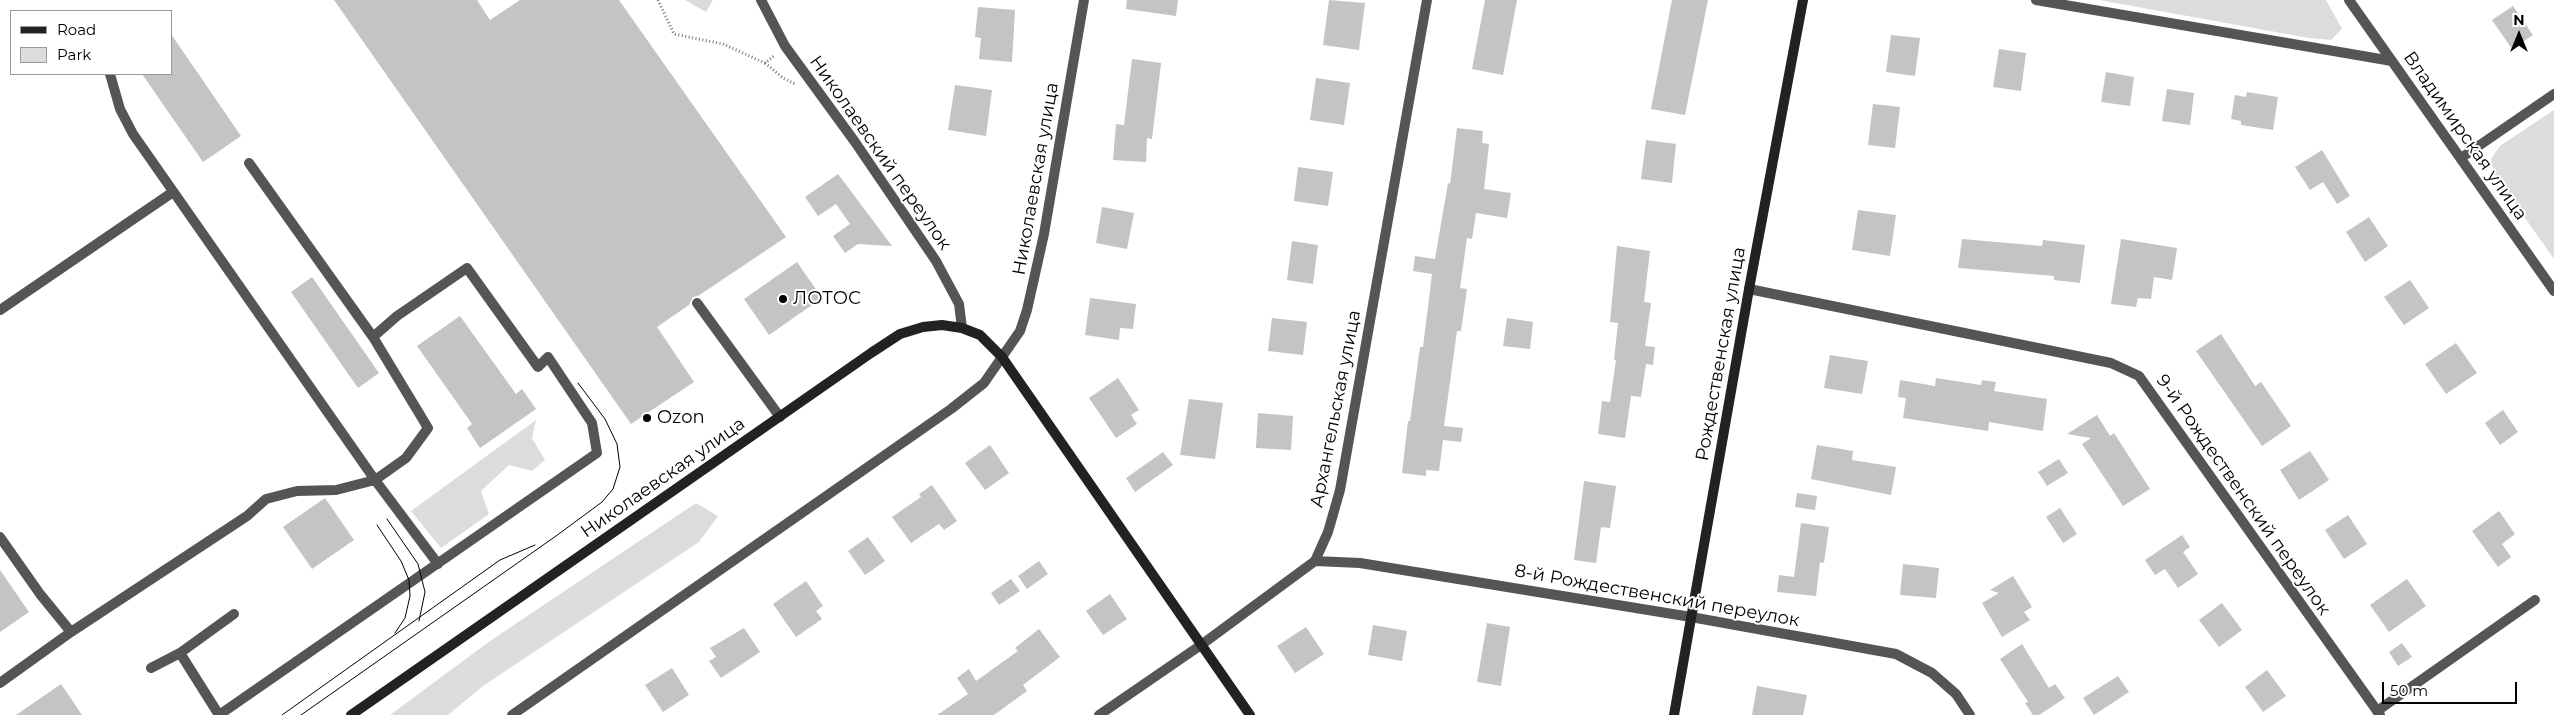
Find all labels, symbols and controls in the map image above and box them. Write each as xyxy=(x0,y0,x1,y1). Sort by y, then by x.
legend xyxy=(10,10,172,75)
north arrow xyxy=(2494,10,2544,60)
text: N xyxy=(2513,11,2525,29)
text: Road xyxy=(57,20,96,39)
text: Park xyxy=(57,45,91,64)
street label: Владимирская улица xyxy=(2398,47,2532,225)
street label: Николаевский переулок xyxy=(805,52,955,254)
street label: Николаевская улица xyxy=(1008,81,1064,277)
street label: Рождественская улица xyxy=(1692,245,1750,463)
place label: ЛОТОС xyxy=(793,288,861,310)
marker: ЛОТОС xyxy=(777,293,789,305)
street label: Архангельская улица xyxy=(1306,308,1366,510)
street label: 9-й Рождественский переулок xyxy=(2151,371,2335,619)
place label: Ozon xyxy=(657,407,705,429)
marker: Ozon xyxy=(641,412,653,424)
street label: Николаевская улица xyxy=(577,413,749,543)
street label: 8-й Рождественский переулок xyxy=(1513,560,1801,632)
scale bar xyxy=(2384,672,2519,704)
text: 50 m xyxy=(2390,681,2428,700)

